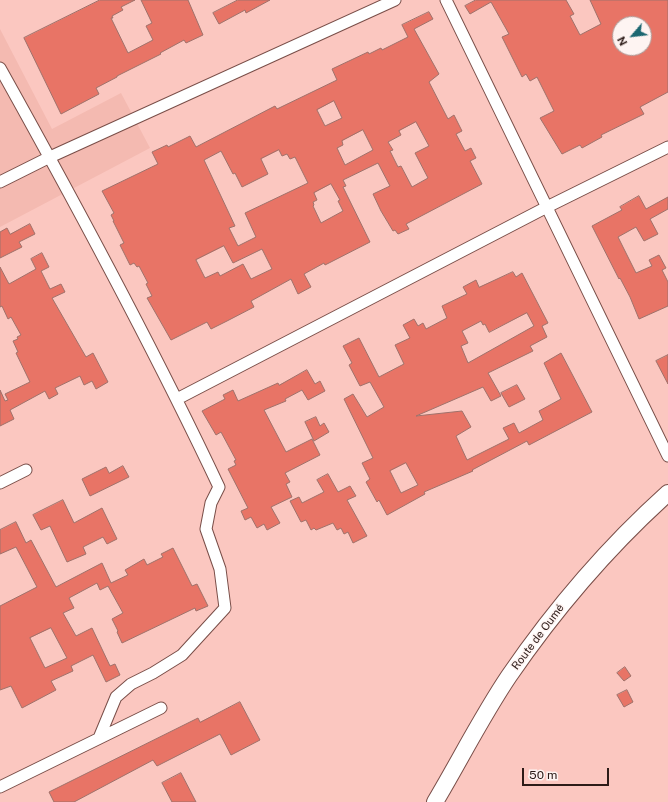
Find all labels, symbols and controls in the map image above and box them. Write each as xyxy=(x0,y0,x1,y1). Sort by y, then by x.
north arrow xyxy=(612,16,652,56)
text: N xyxy=(615,35,630,48)
street label: Route de Oumé xyxy=(509,602,567,672)
scale bar xyxy=(524,760,611,786)
text: 50 m xyxy=(529,768,557,782)

